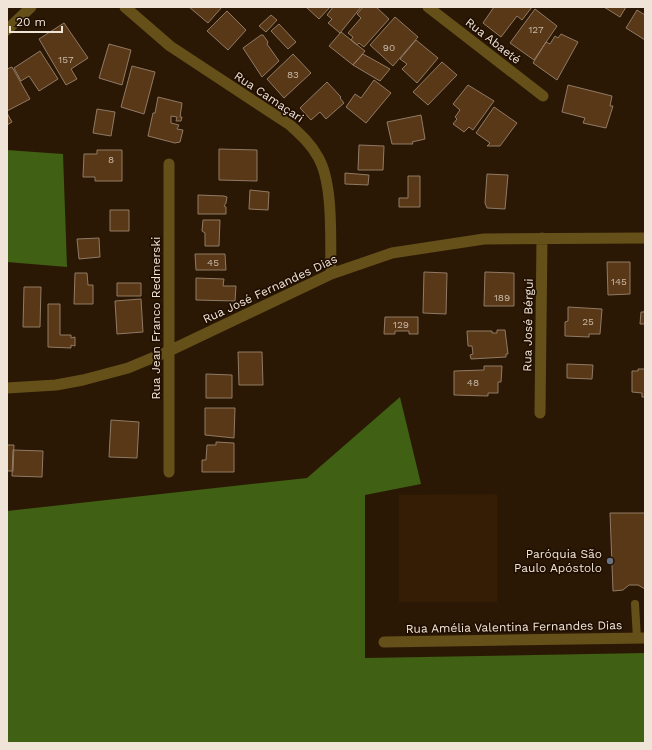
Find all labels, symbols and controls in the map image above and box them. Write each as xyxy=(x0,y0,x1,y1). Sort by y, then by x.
scale bar xyxy=(10,8,62,34)
text: 20 m xyxy=(16,15,46,29)
street label: Rua Abaeté xyxy=(463,15,523,67)
house number: 127 xyxy=(528,24,544,35)
house number: 90 xyxy=(383,42,395,53)
house number: 157 xyxy=(58,54,74,65)
street label: Rua Camaçari xyxy=(232,69,306,125)
house number: 83 xyxy=(287,69,299,80)
house number: 8 xyxy=(108,154,114,165)
street label: Rua Jean Franco Redmerski xyxy=(149,237,163,399)
street label: Rua José Fernandes Dias xyxy=(201,252,339,326)
house number: 45 xyxy=(207,257,219,268)
house number: 145 xyxy=(611,276,627,287)
street label: Rua José Bérgui xyxy=(520,278,536,372)
house number: 189 xyxy=(494,292,510,303)
house number: 25 xyxy=(582,316,594,327)
house number: 129 xyxy=(393,319,409,330)
house number: 48 xyxy=(467,377,479,388)
place label: Paróquia São Paulo Apóstolo xyxy=(514,547,602,575)
marker: Paróquia São Paulo Apóstolo xyxy=(605,556,615,566)
street label: Rua Amélia Valentina Fernandes Dias xyxy=(406,618,622,636)

